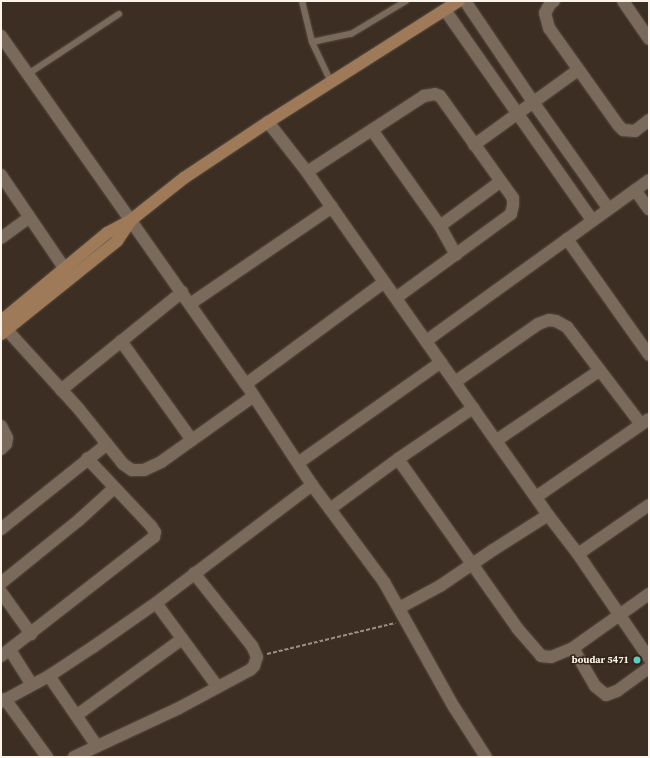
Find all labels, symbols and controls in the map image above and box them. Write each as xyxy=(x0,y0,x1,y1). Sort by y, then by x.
place label: boudar 5471 xyxy=(572,654,629,666)
marker: boudar 5471 xyxy=(632,655,642,665)

